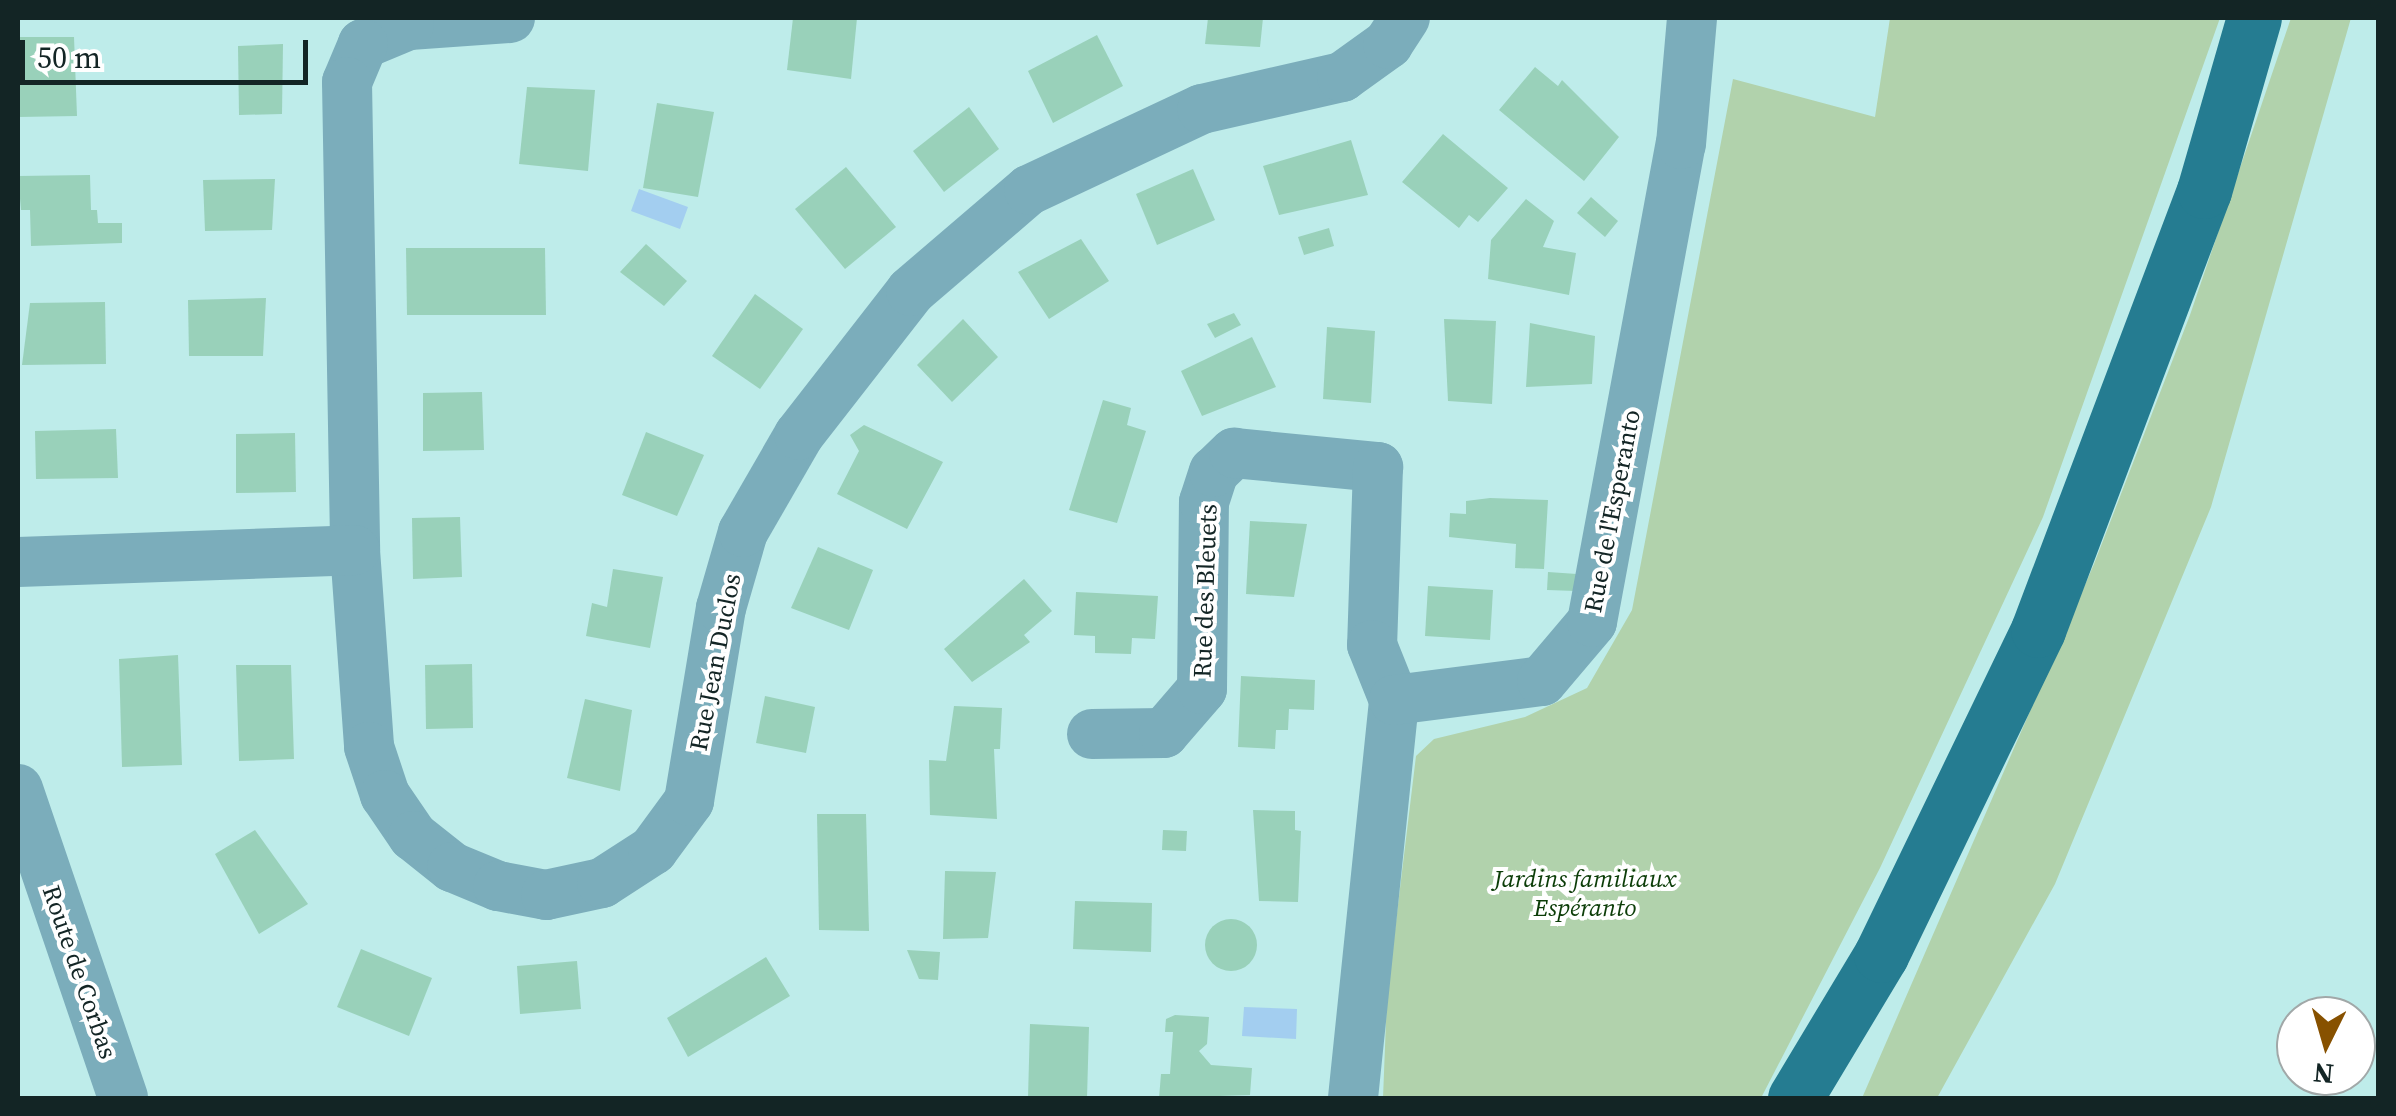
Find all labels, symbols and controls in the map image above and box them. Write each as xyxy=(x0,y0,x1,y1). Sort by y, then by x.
scale bar xyxy=(25,20,312,82)
text: 50 m xyxy=(37,37,101,78)
street label: Rue de l'Esperanto xyxy=(1578,407,1646,615)
street label: Rue des Bleuets xyxy=(1187,503,1223,679)
street label: Rue Jean Duclos xyxy=(683,571,747,753)
park label: Jardins familiaux Espéranto xyxy=(1494,864,1676,923)
street label: Route de Corbas xyxy=(36,881,124,1063)
north arrow xyxy=(2276,996,2376,1096)
text: N xyxy=(2312,1054,2335,1094)

